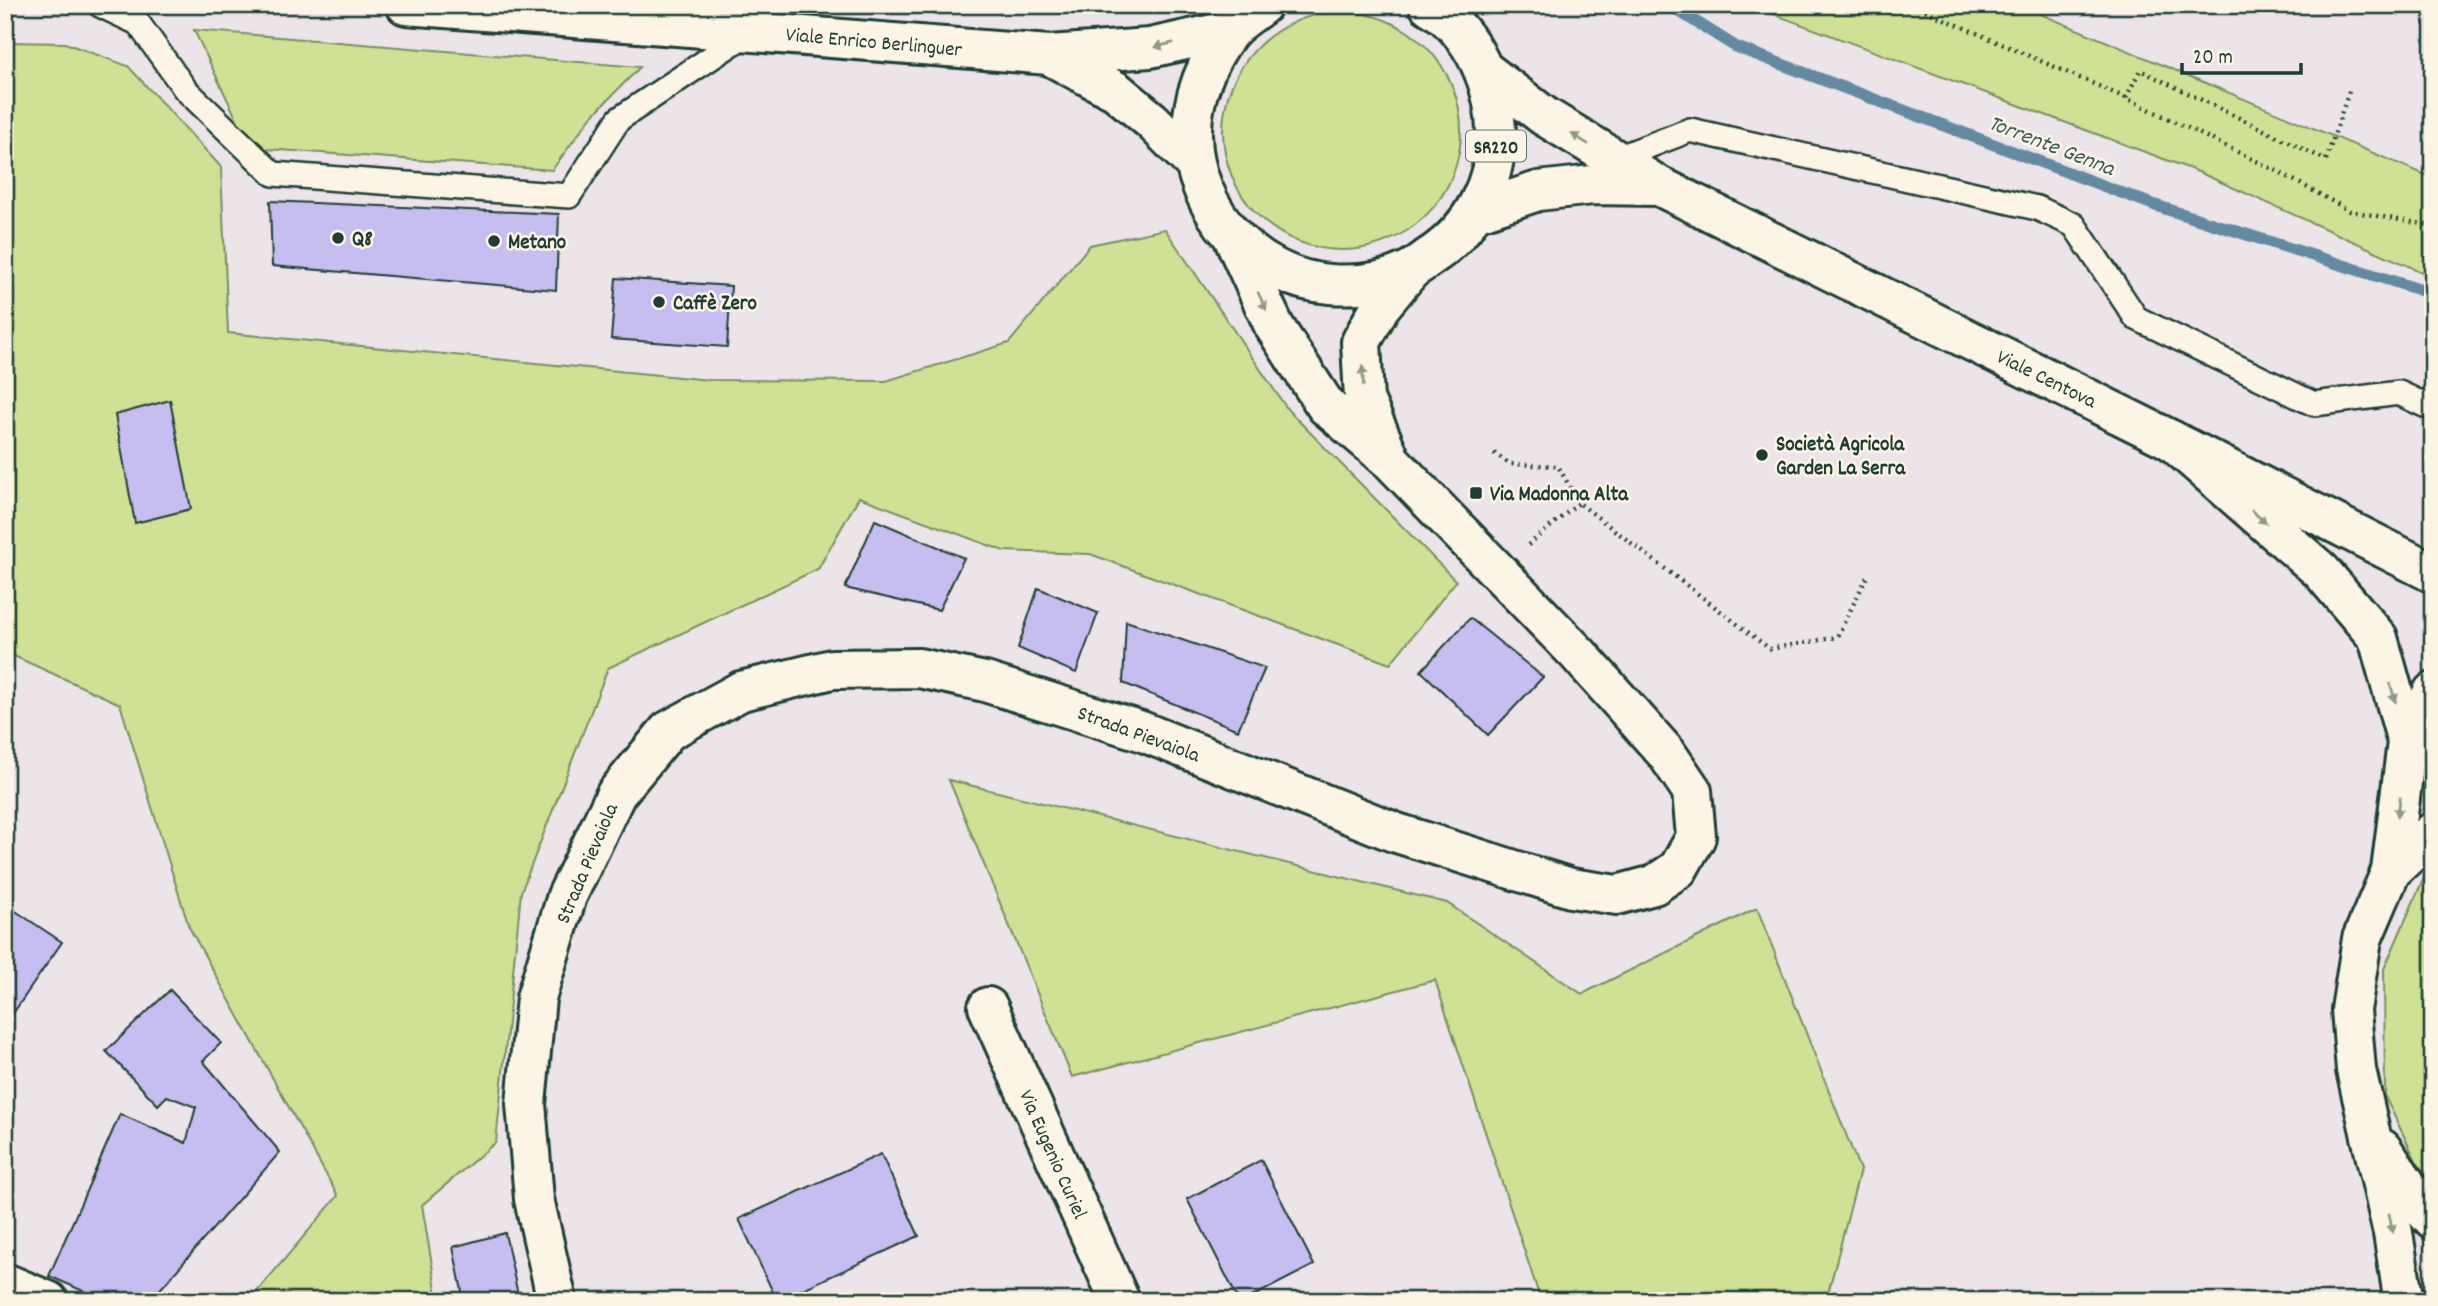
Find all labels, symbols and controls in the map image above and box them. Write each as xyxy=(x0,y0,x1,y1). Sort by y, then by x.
street label: Viale Enrico Berlinguer xyxy=(784,21,963,67)
scale bar xyxy=(2182,32,2302,76)
one-way arrow xyxy=(1153,40,1175,51)
text: 20 m xyxy=(2193,44,2233,74)
water label: Torrente Genna xyxy=(1983,108,2120,187)
road number: SR220 xyxy=(1466,130,1526,162)
one-way arrow xyxy=(1570,132,1589,145)
place label: Q8 xyxy=(352,226,373,256)
place label: Metano xyxy=(508,229,566,259)
marker: Q8 xyxy=(330,230,346,246)
marker: Metano xyxy=(486,233,502,249)
place label: Caffè Zero xyxy=(673,290,757,320)
one-way arrow xyxy=(1257,290,1268,311)
marker: Caffè Zero xyxy=(651,294,667,310)
street label: Viale Centova xyxy=(1991,344,2102,418)
one-way arrow xyxy=(1357,364,1368,386)
place label: Società Agricola Garden La Serra xyxy=(1776,431,1906,485)
marker: Società Agricola Garden La Serra xyxy=(1754,447,1770,463)
place label: Via Madonna Alta xyxy=(1490,481,1629,511)
marker: Via Madonna Alta xyxy=(1468,485,1484,501)
one-way arrow xyxy=(2251,509,2268,524)
one-way arrow xyxy=(2389,683,2399,704)
street label: Strada Pievaiola xyxy=(1073,700,1205,772)
one-way arrow xyxy=(2393,796,2404,818)
street label: Strada Pievaiola xyxy=(550,798,628,929)
street label: Via Eugenio Curiel xyxy=(1009,1086,1093,1225)
one-way arrow xyxy=(2385,1212,2396,1234)

